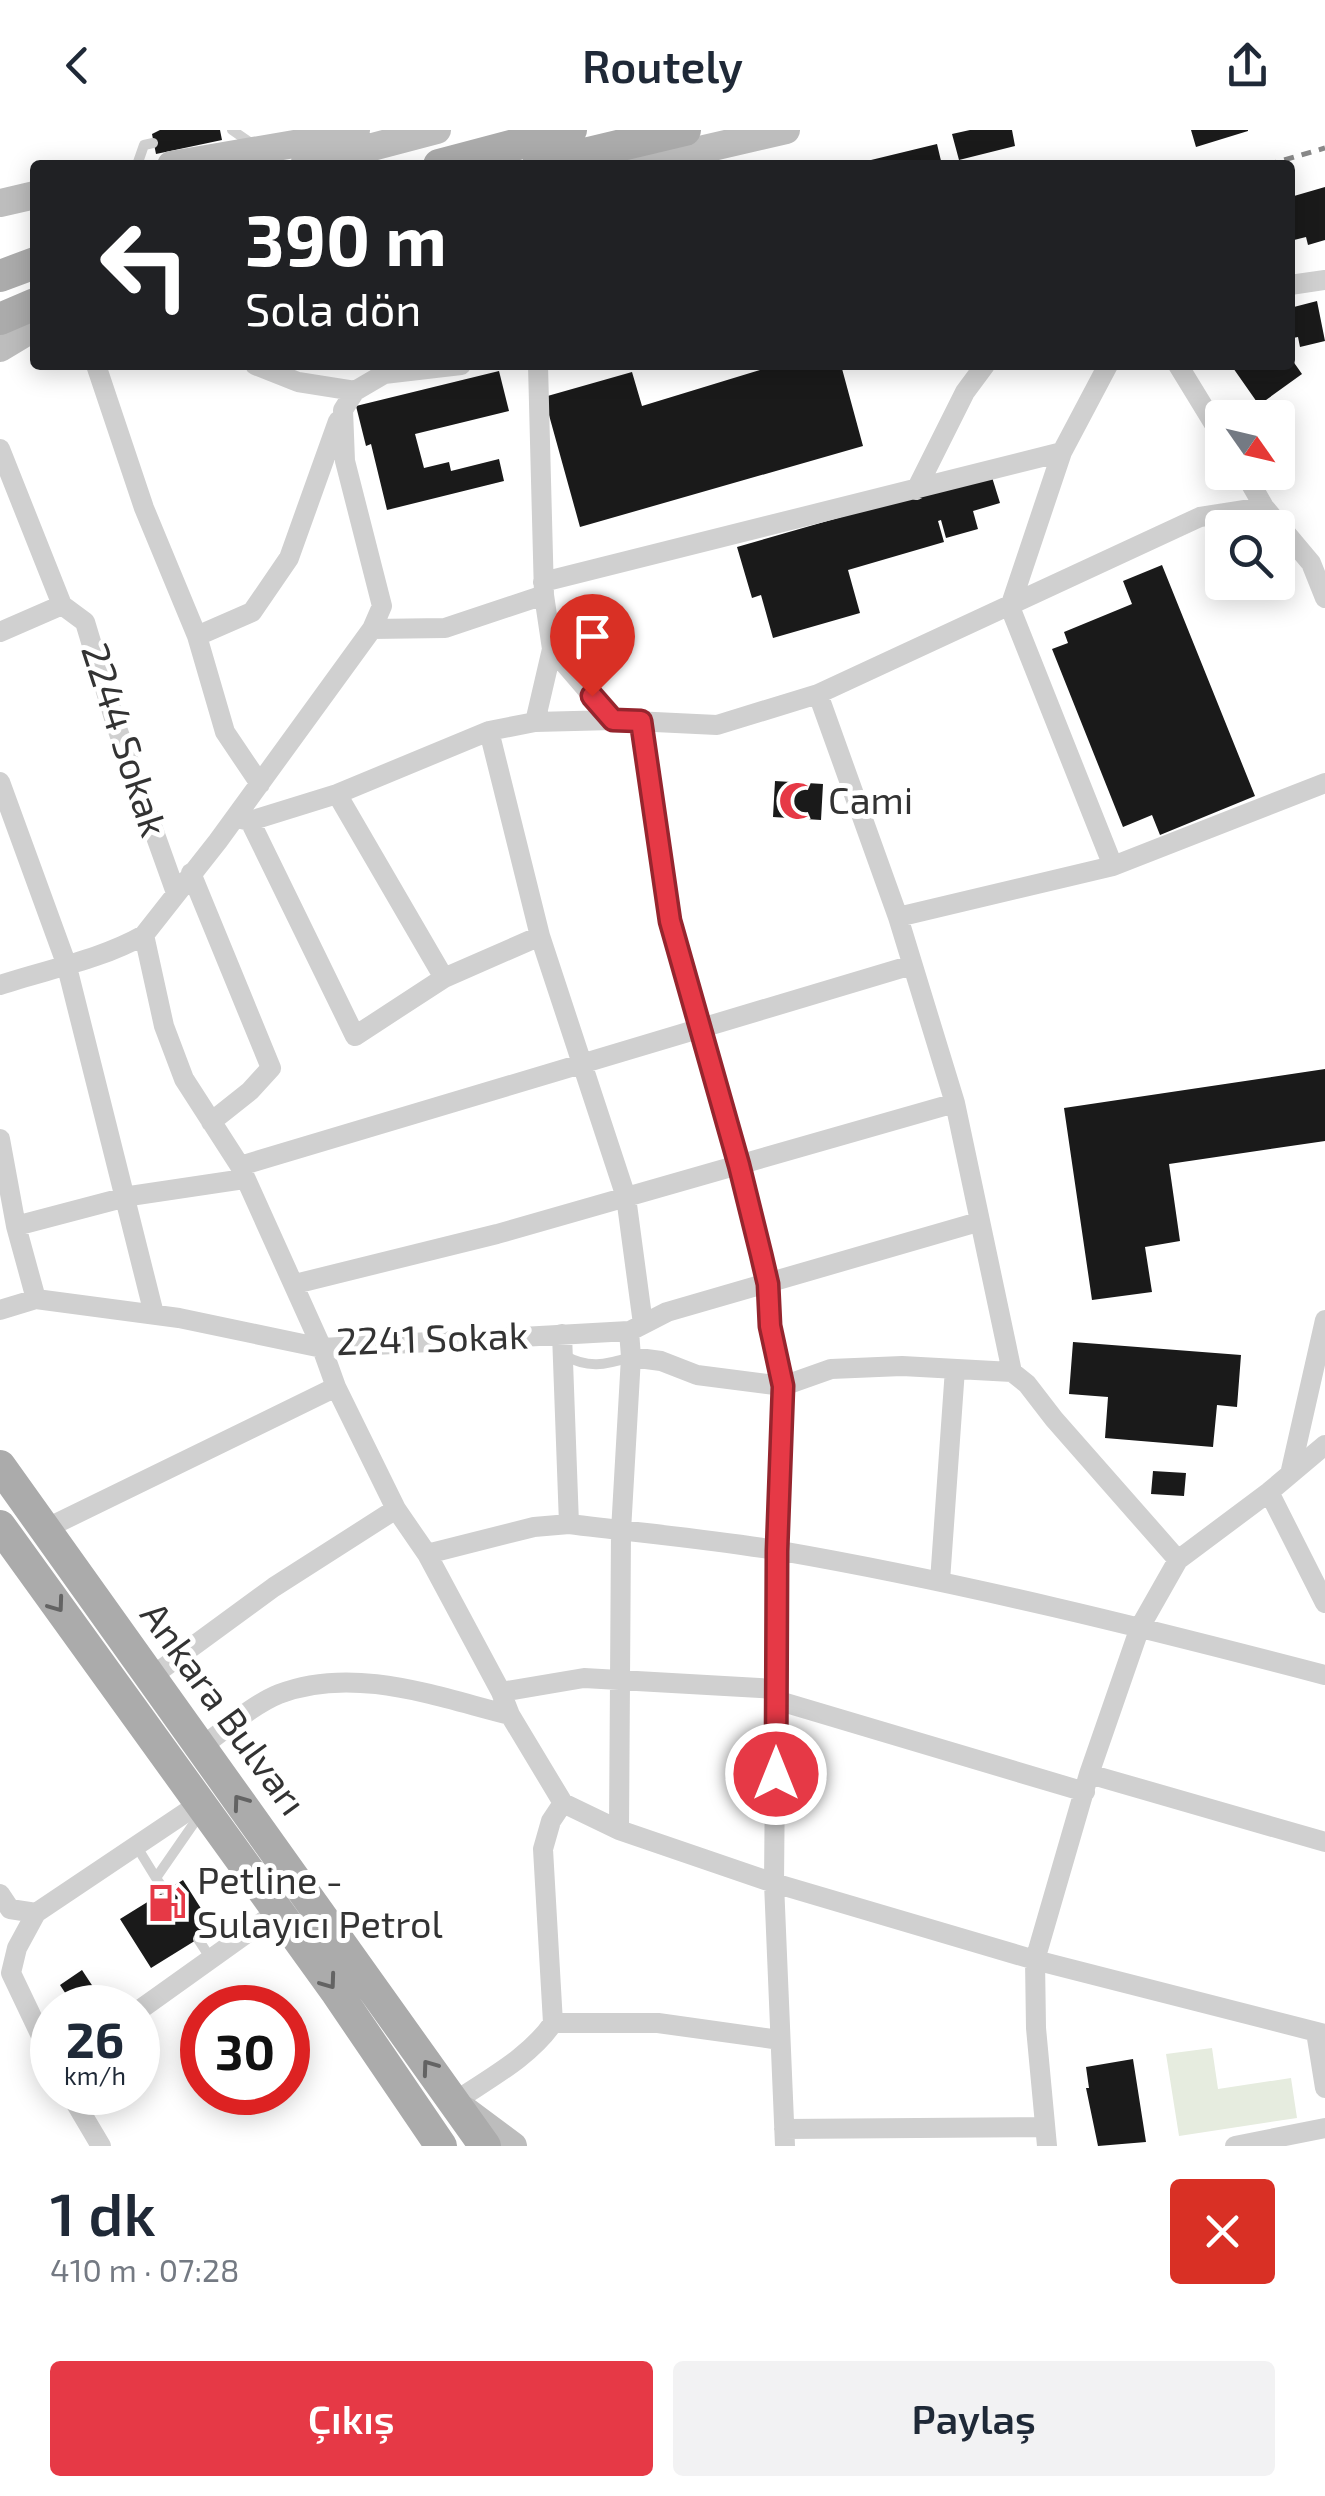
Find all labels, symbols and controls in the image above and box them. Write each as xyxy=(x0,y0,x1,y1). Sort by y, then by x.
icon: back xyxy=(50,38,105,93)
text: Routely xyxy=(582,38,743,92)
icon: share xyxy=(1220,38,1275,93)
text: 390 m xyxy=(245,196,447,280)
icon: left xyxy=(80,200,210,330)
text: Sola dön xyxy=(245,281,421,335)
north arrow xyxy=(1205,400,1295,490)
map controls xyxy=(1205,400,1295,600)
button: search xyxy=(1205,510,1295,600)
pin xyxy=(550,594,635,697)
icon: arrive xyxy=(565,609,620,664)
street label: 2244 Sokak xyxy=(73,637,179,842)
place label: Cami xyxy=(828,776,913,822)
mosque icon: Cami xyxy=(777,780,819,822)
street label: 2241 Sokak xyxy=(335,1311,529,1363)
street label: Ankara Bulvarı xyxy=(132,1592,317,1823)
one-way arrow xyxy=(45,1593,63,1612)
position arrow xyxy=(724,1722,828,1826)
one-way arrow xyxy=(234,1794,253,1813)
place label: Petline - Sulayıcı Petrol xyxy=(197,1856,443,1946)
fuel station icon: Petline - Sulayıcı Petrol xyxy=(146,1882,188,1924)
one-way arrow xyxy=(317,1971,335,1989)
speed limit sign: 30 xyxy=(180,1985,310,2115)
text: 26 xyxy=(66,2008,124,2068)
one-way arrow xyxy=(422,2059,441,2078)
text: km/h xyxy=(64,2060,126,2090)
text: 1 dk xyxy=(50,2176,156,2248)
button: close xyxy=(1170,2179,1275,2284)
text: 410 m · 07:28 xyxy=(50,2250,239,2288)
button: Çıkış xyxy=(50,2361,653,2476)
button: Paylaş xyxy=(673,2361,1275,2476)

